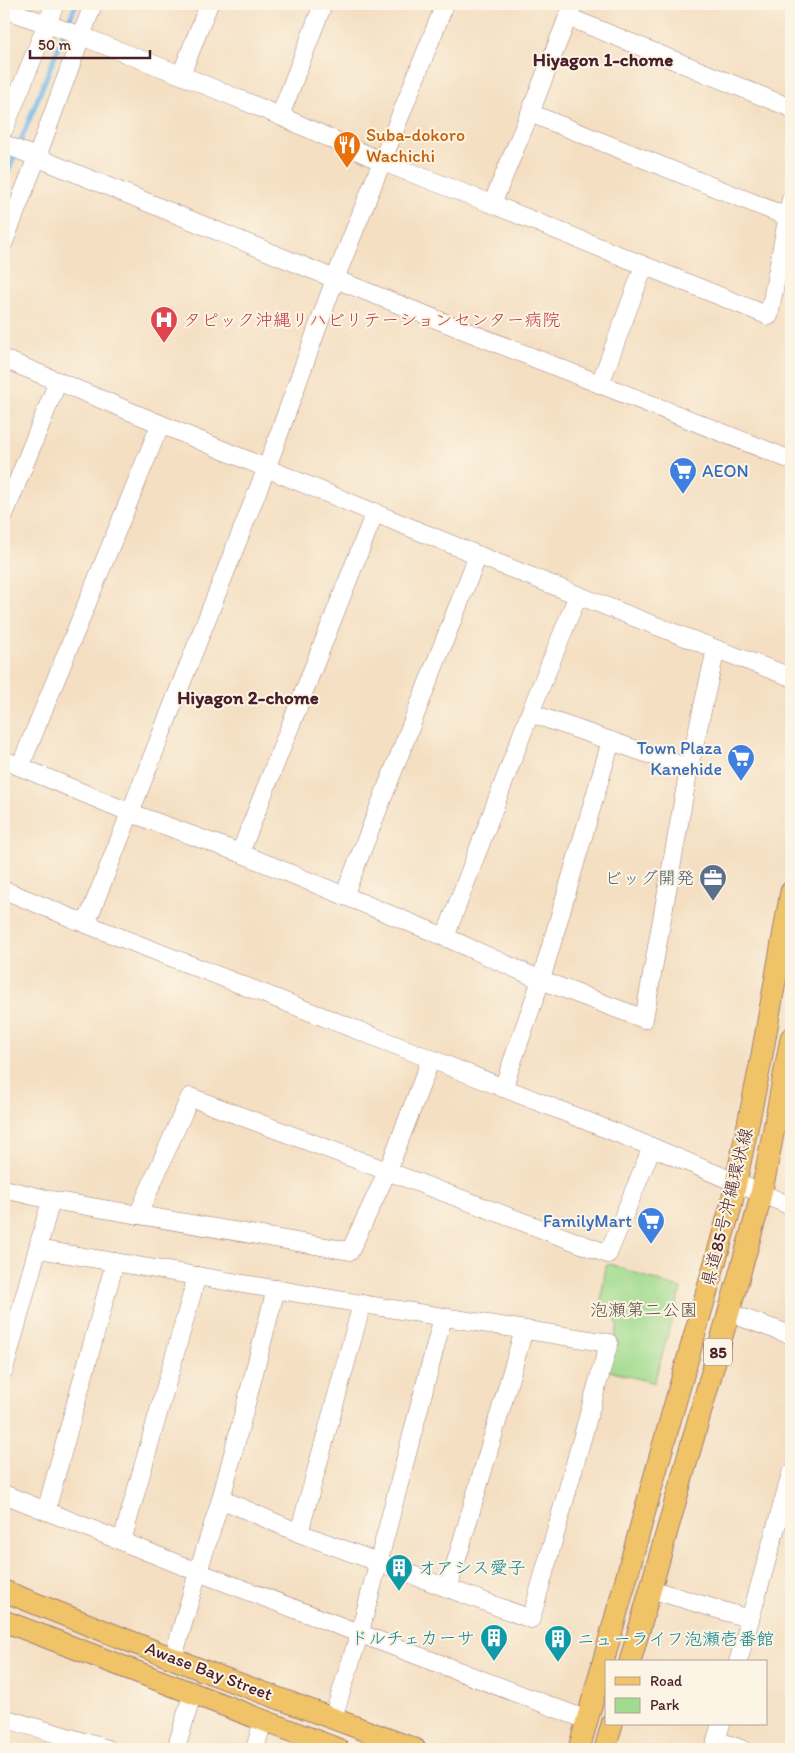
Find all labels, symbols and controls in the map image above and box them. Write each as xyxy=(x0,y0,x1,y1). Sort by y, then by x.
scale bar xyxy=(30,28,150,60)
text: 50 m xyxy=(38,36,71,54)
district label: Hiyagon 1-chome xyxy=(533,48,673,71)
place label: Suba-dokoro Wachichi xyxy=(366,124,465,167)
restaurant icon: Suba-dokoro Wachichi xyxy=(332,130,362,169)
hospital icon: タピック沖縄リハビリテーションセンター病院 xyxy=(149,305,179,344)
place label: タピック沖縄リハビリテーションセンター病院 xyxy=(183,309,560,331)
supermarket icon: AEON xyxy=(668,456,698,495)
place label: AEON xyxy=(702,460,749,482)
district label: Hiyagon 2-chome xyxy=(177,686,319,709)
place label: Town Plaza Kanehide xyxy=(637,737,723,780)
supermarket icon: Town Plaza Kanehide xyxy=(726,743,756,782)
office icon: ビッグ開発 xyxy=(698,863,728,902)
place label: ビッグ開発 xyxy=(604,867,694,889)
street label: 県道85号沖縄環状線 xyxy=(697,1125,757,1289)
supermarket icon: FamilyMart xyxy=(636,1206,666,1245)
place label: FamilyMart xyxy=(543,1210,632,1232)
park label: 泡瀬第二公園 xyxy=(590,1299,698,1321)
road number: 85 xyxy=(704,1338,732,1365)
building icon: オアシス愛子 xyxy=(384,1553,414,1592)
place label: オアシス愛子 xyxy=(418,1557,526,1579)
building icon: ドルチェカーサ xyxy=(479,1623,509,1662)
building icon: ニューライフ泡瀬壱番館 xyxy=(543,1624,573,1663)
place label: ドルチェカーサ xyxy=(350,1627,475,1649)
place label: ニューライフ泡瀬壱番館 xyxy=(577,1628,774,1650)
street label: Awase Bay Street xyxy=(142,1637,276,1705)
legend xyxy=(605,1660,768,1726)
text: Road xyxy=(650,1672,683,1690)
text: Park xyxy=(650,1696,680,1714)

